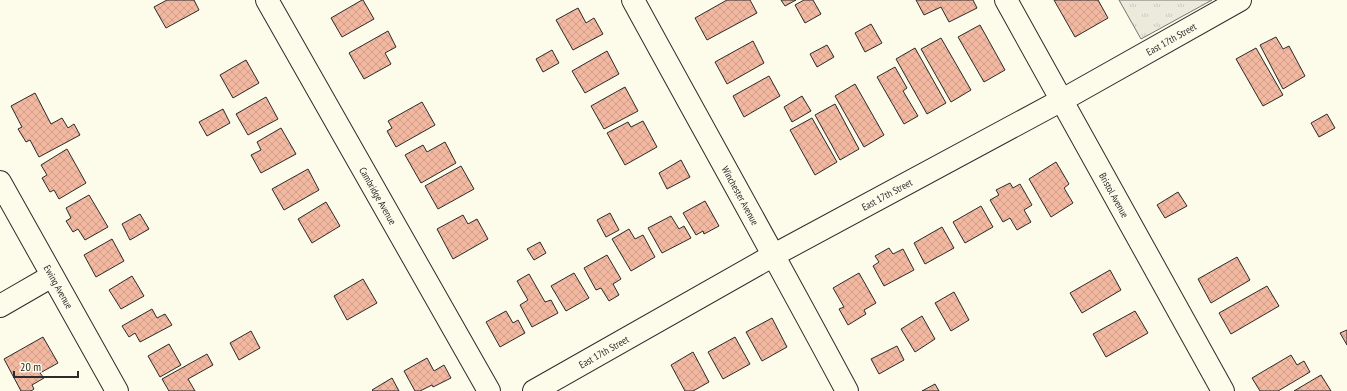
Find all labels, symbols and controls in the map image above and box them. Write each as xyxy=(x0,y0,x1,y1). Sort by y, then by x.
street label: East 17th Street xyxy=(1144,20,1199,59)
street label: Winchester Avenue xyxy=(719,164,762,227)
street label: Cambridge Avenue xyxy=(356,165,399,227)
street label: Bristol Avenue xyxy=(1096,170,1131,220)
street label: East 17th Street xyxy=(860,176,915,214)
street label: Ewing Avenue xyxy=(41,263,76,311)
street label: East 17th Street xyxy=(577,333,631,371)
scale bar xyxy=(14,353,78,379)
text: 20 m xyxy=(20,359,41,374)

